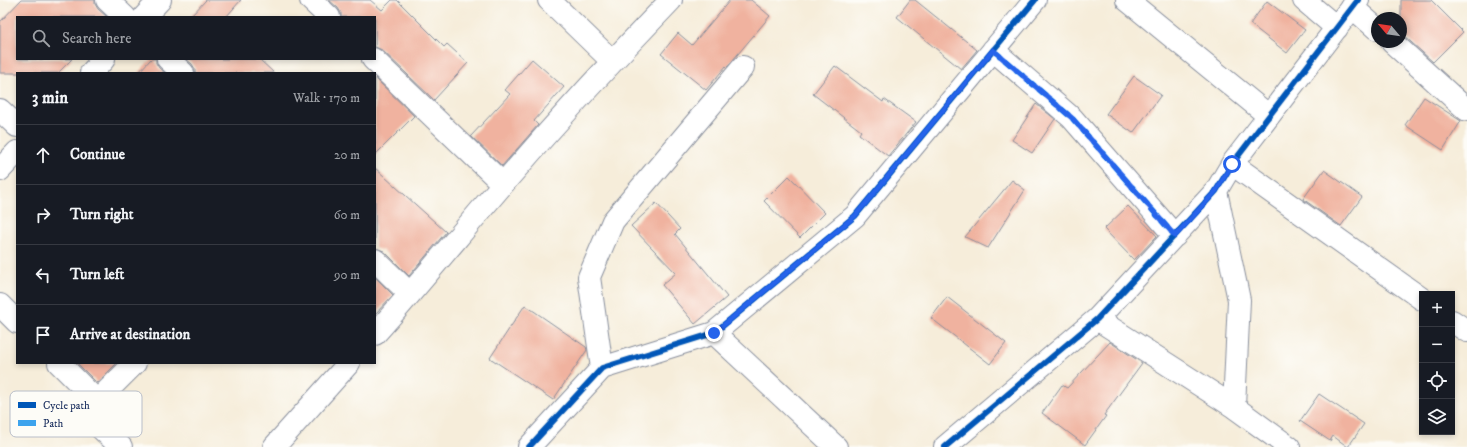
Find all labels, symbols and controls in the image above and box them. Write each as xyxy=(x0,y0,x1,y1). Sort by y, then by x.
north arrow xyxy=(1371,12,1407,48)
search box xyxy=(16,16,376,60)
icon: search xyxy=(30,27,52,49)
text: Search here xyxy=(62,29,131,48)
text: 3 min xyxy=(32,87,68,109)
text: Walk · 170 m xyxy=(293,90,360,106)
icon: ahead xyxy=(32,144,54,166)
text: Continue xyxy=(70,145,125,164)
text: 20 m xyxy=(334,147,360,163)
route start xyxy=(1223,155,1241,173)
icon: right xyxy=(32,204,54,226)
text: Turn right xyxy=(70,205,133,224)
text: 60 m xyxy=(334,207,360,223)
icon: left xyxy=(32,264,54,286)
text: Turn left xyxy=(70,265,124,284)
text: 90 m xyxy=(334,267,360,283)
map controls xyxy=(1419,291,1455,435)
button: + xyxy=(1419,291,1455,327)
icon: arrive xyxy=(32,324,54,346)
route end xyxy=(705,324,723,342)
text: Arrive at destination xyxy=(70,325,190,344)
button: − xyxy=(1419,327,1455,363)
button: locate xyxy=(1419,363,1455,399)
legend xyxy=(10,391,142,437)
text: Cycle path xyxy=(43,399,90,413)
button: layers xyxy=(1419,399,1455,435)
text: Path xyxy=(43,417,64,431)

